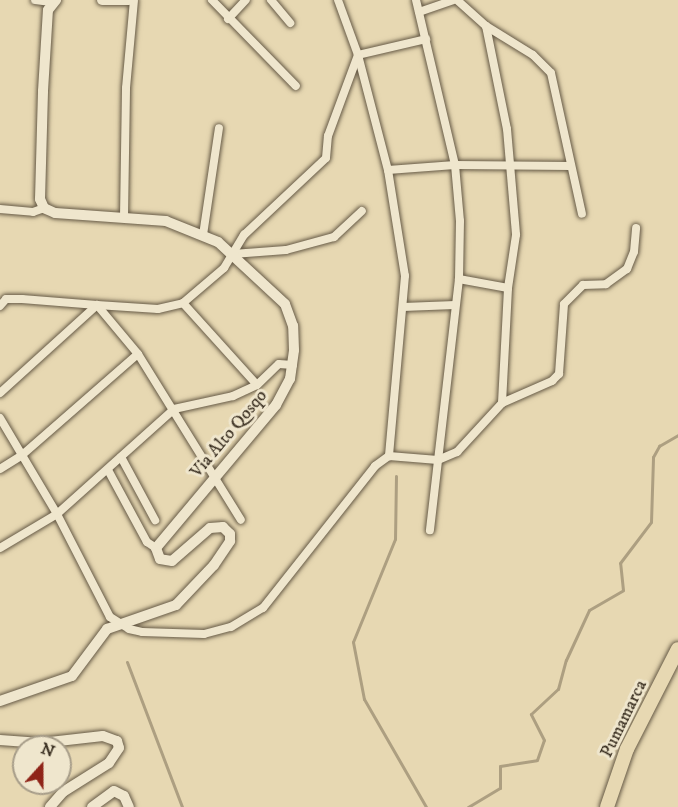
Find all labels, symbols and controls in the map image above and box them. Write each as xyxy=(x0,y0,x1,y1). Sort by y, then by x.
street label: Via Alto Qosqo xyxy=(186,386,272,482)
street label: Pumamarca xyxy=(596,677,652,761)
north arrow xyxy=(12,735,72,795)
text: N xyxy=(38,738,57,762)

